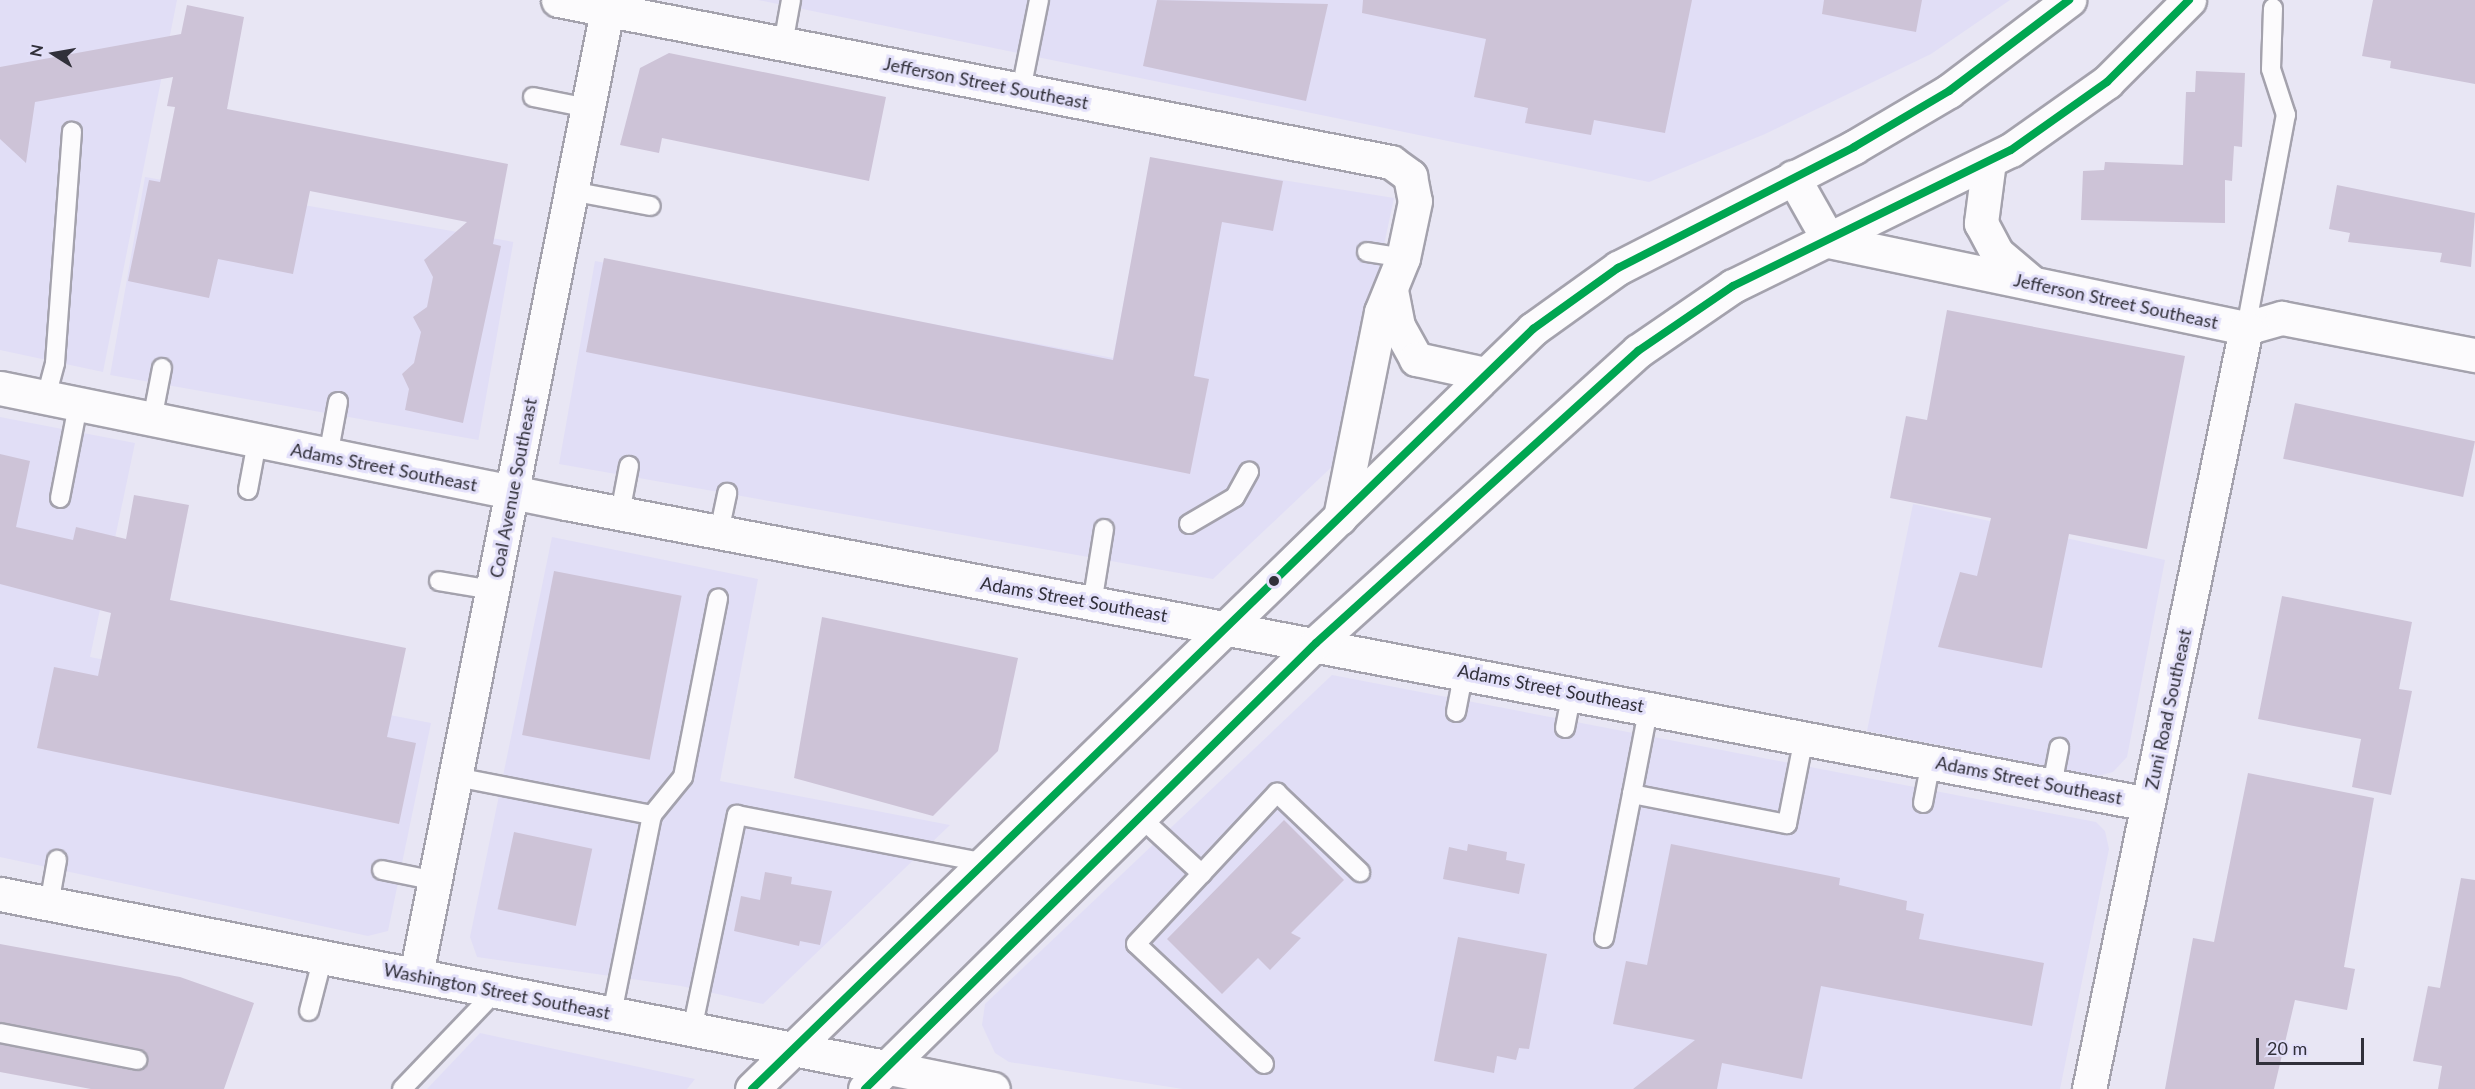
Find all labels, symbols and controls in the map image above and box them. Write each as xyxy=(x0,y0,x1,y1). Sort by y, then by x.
north arrow xyxy=(24,24,84,84)
text: N xyxy=(25,43,46,58)
street label: Jefferson Street Southeast xyxy=(882,53,1090,113)
street label: Jefferson Street Southeast xyxy=(2012,269,2220,333)
street label: Coal Avenue Southeast xyxy=(485,396,541,580)
street label: Adams Street Southeast xyxy=(289,438,479,496)
street label: Adams Street Southeast xyxy=(979,572,1169,626)
unlabelled marker xyxy=(1268,575,1280,587)
street label: Zuni Road Southeast xyxy=(2140,627,2196,791)
street label: Adams Street Southeast xyxy=(1456,659,1646,717)
street label: Adams Street Southeast xyxy=(1934,751,2124,809)
street label: Washington Street Southeast xyxy=(382,958,612,1024)
scale bar xyxy=(2259,1026,2367,1064)
text: 20 m xyxy=(2267,1037,2307,1059)

